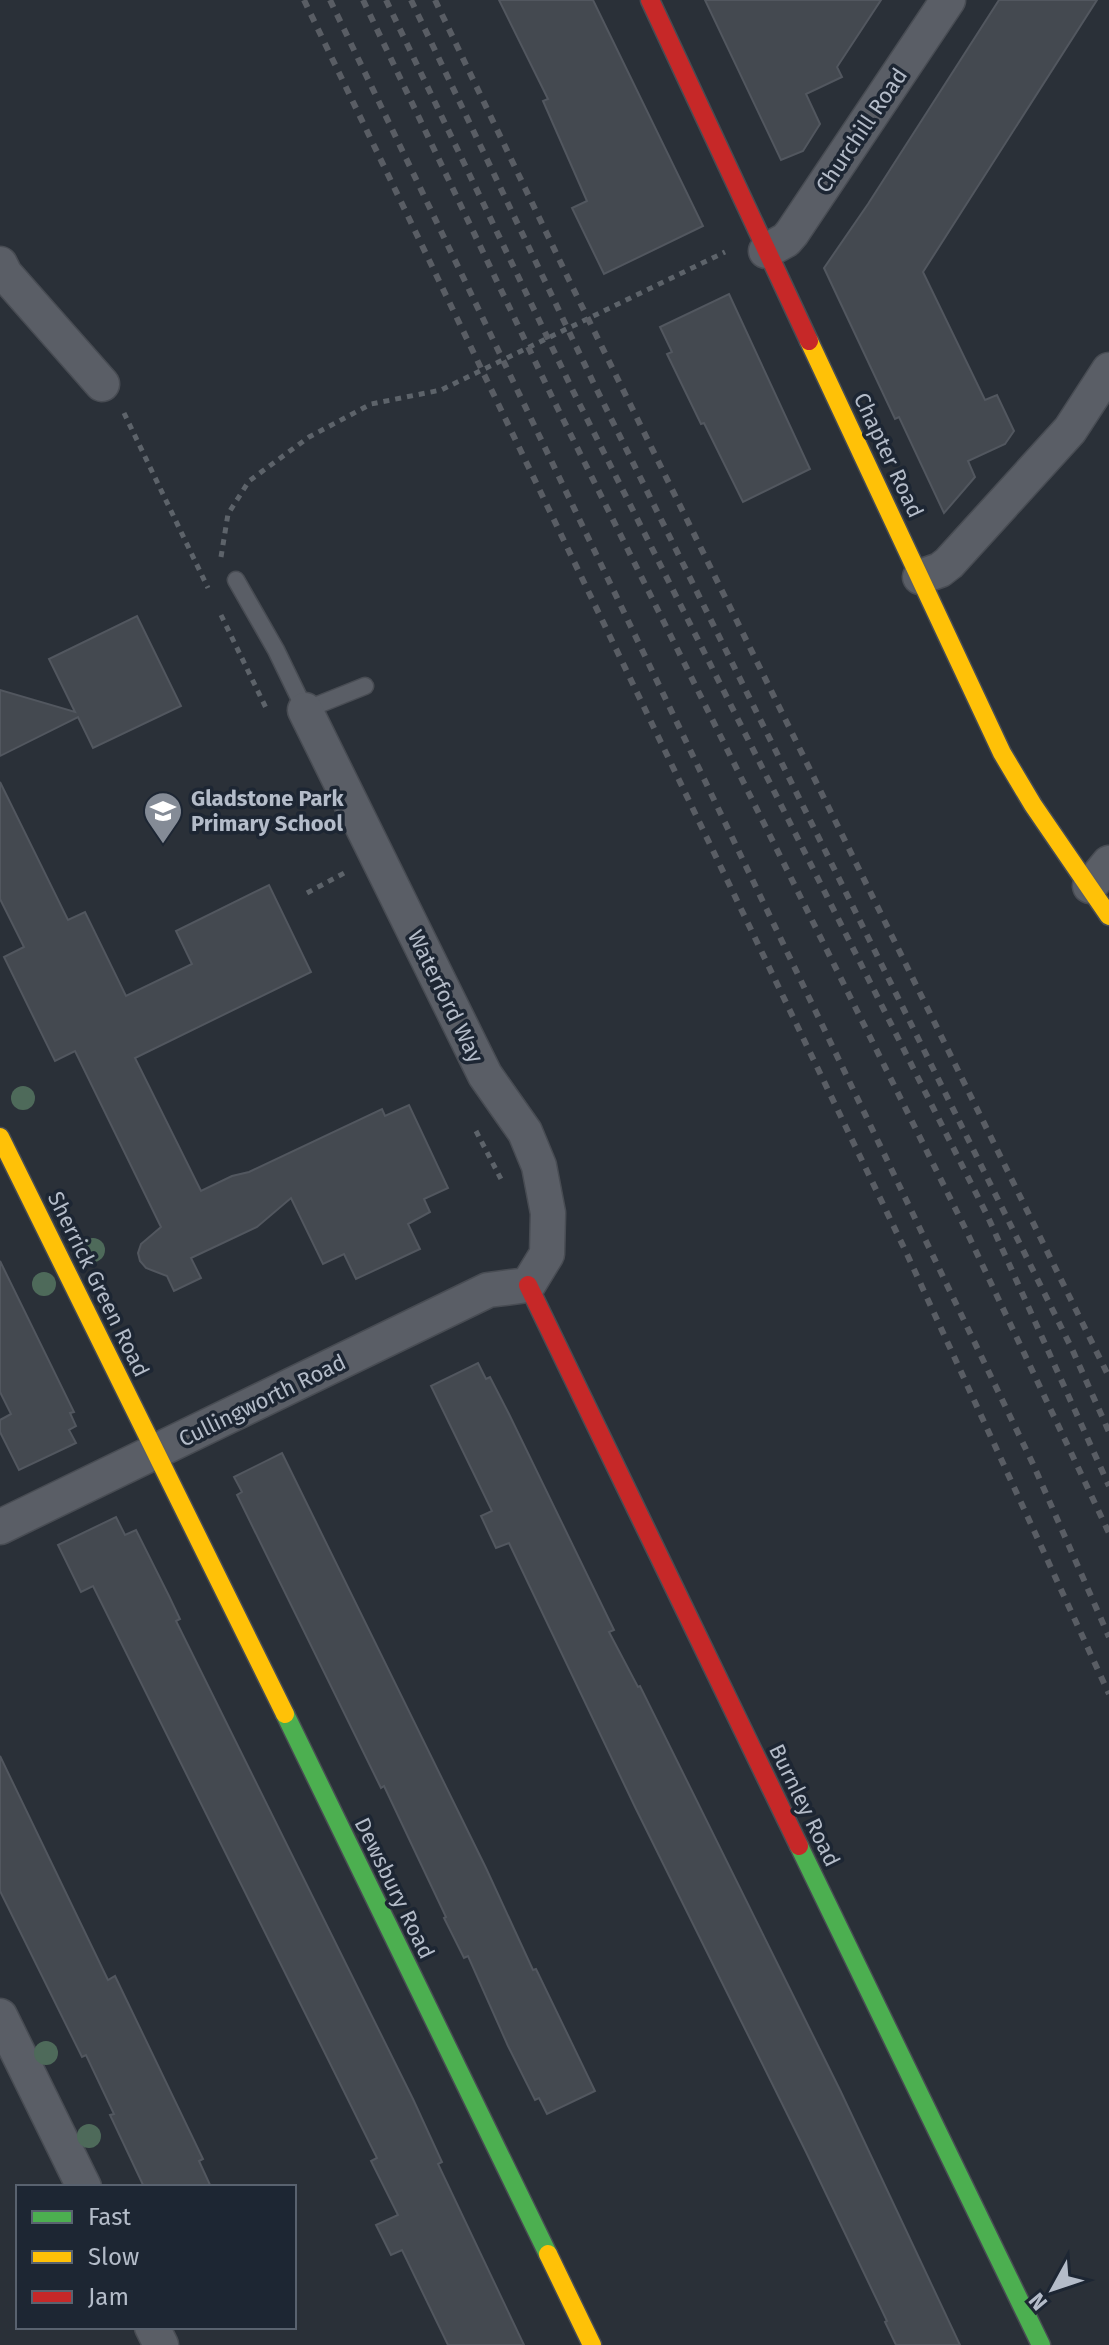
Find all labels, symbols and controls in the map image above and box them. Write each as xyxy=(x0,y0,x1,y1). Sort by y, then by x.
street label: Churchill Road xyxy=(810,63,913,198)
street label: Chapter Road xyxy=(848,388,929,522)
place label: Gladstone Park Primary School xyxy=(191,785,344,837)
school or university icon: Gladstone Park Primary School xyxy=(142,790,184,845)
street label: Waterford Way xyxy=(402,925,489,1067)
street label: Sherrick Green Road xyxy=(42,1187,155,1381)
street label: Cullingworth Road xyxy=(174,1348,350,1453)
street label: Burnley Road xyxy=(763,1739,846,1871)
street label: Dewsbury Road xyxy=(349,1813,440,1963)
legend xyxy=(16,2185,296,2329)
text: Fast xyxy=(88,2203,131,2231)
text: Slow xyxy=(88,2243,139,2271)
north arrow xyxy=(1013,2249,1093,2329)
text: Jam xyxy=(88,2283,129,2311)
text: N xyxy=(1023,2287,1053,2316)

